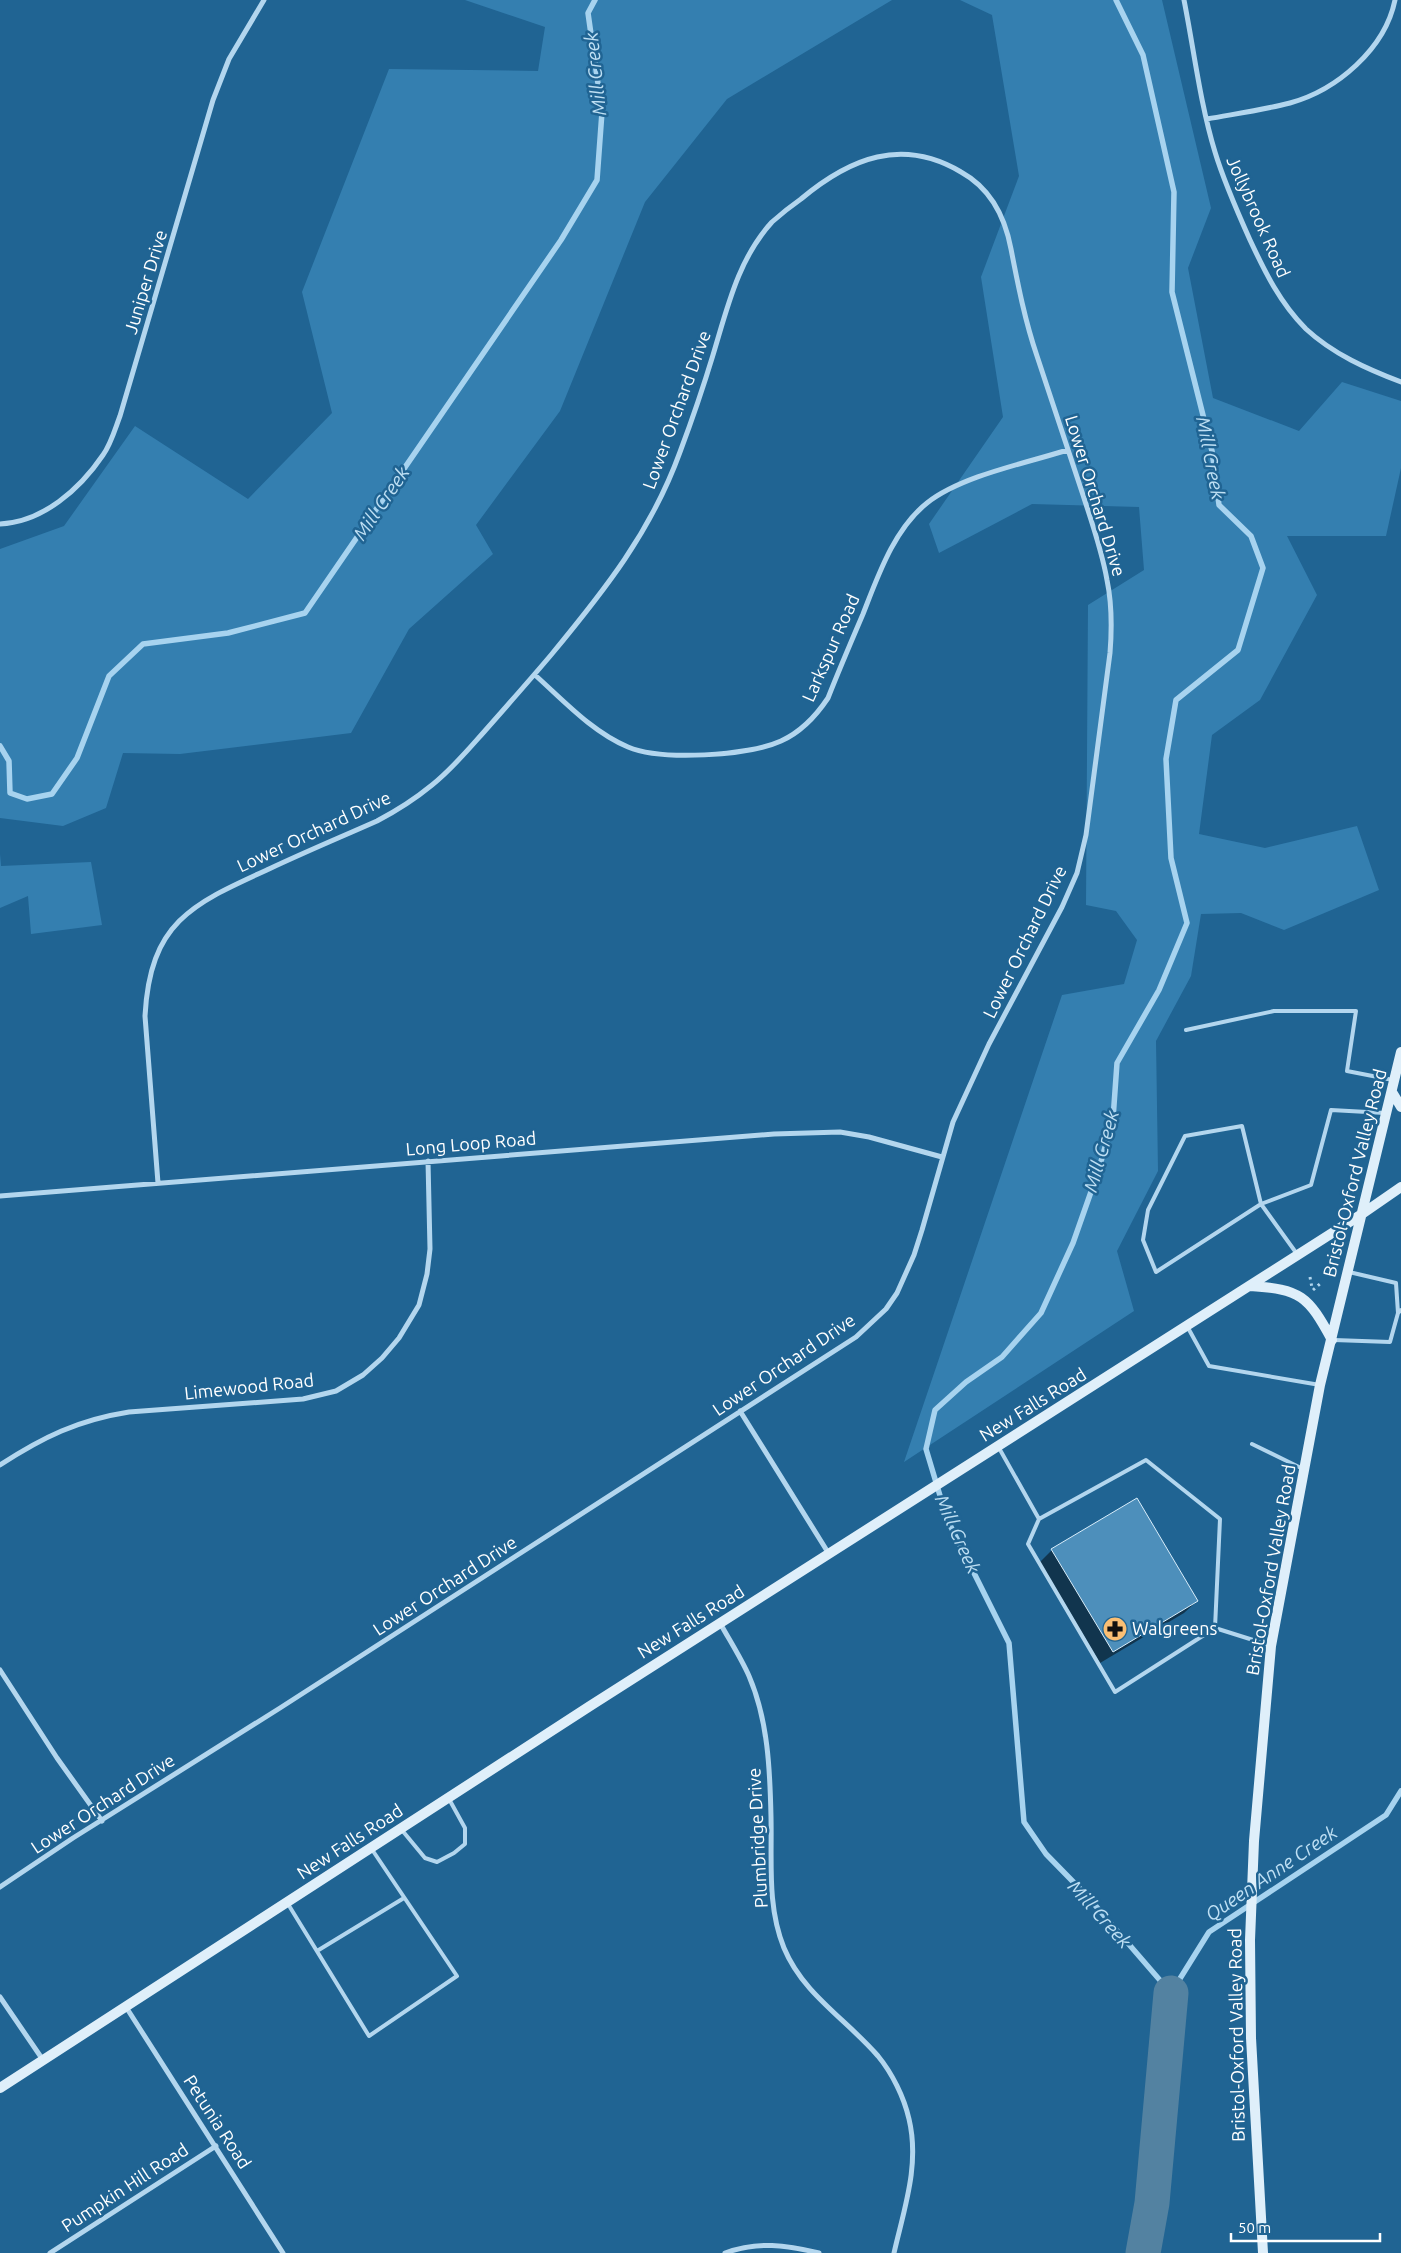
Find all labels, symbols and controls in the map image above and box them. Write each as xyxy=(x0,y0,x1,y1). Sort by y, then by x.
water label: Mill Creek xyxy=(580,31,610,117)
street label: Jollybrook Road xyxy=(1223,153,1295,280)
street label: Juniper Drive xyxy=(120,227,170,336)
street label: Lower Orchard Drive xyxy=(638,328,714,492)
street label: Lower Orchard Drive xyxy=(1062,413,1130,579)
water label: Mill Creek xyxy=(1192,415,1230,502)
water label: Mill Creek xyxy=(348,462,414,544)
street label: Larkspur Road xyxy=(797,591,863,704)
street label: Lower Orchard Drive xyxy=(234,787,394,875)
street label: Lower Orchard Drive xyxy=(978,862,1070,1021)
street label: Bristol-Oxford Valley Road xyxy=(1318,1067,1390,1279)
water label: Mill Creek xyxy=(1079,1107,1123,1194)
street label: Long Loop Road xyxy=(405,1127,537,1159)
street label: Lower Orchard Drive xyxy=(709,1309,858,1419)
street label: New Falls Road xyxy=(976,1363,1089,1445)
street label: Limewood Road xyxy=(183,1369,315,1403)
street label: Bristol-Oxford Valley Road xyxy=(1242,1463,1298,1677)
water label: Mill Creek xyxy=(931,1491,985,1577)
street label: Lower Orchard Drive xyxy=(369,1531,520,1639)
street label: New Falls Road xyxy=(634,1580,747,1662)
pharmacy icon: Walgreens xyxy=(1102,1616,1128,1642)
place label: Walgreens xyxy=(1132,1618,1218,1638)
street label: Lower Orchard Drive xyxy=(27,1749,178,1857)
street label: Plumbridge Drive xyxy=(743,1767,771,1909)
street label: New Falls Road xyxy=(293,1800,406,1883)
water label: Queen Anne Creek xyxy=(1201,1821,1341,1925)
water label: Mill Creek xyxy=(1064,1875,1136,1953)
street label: Bristol-Oxford Valley Road xyxy=(1224,1928,1248,2142)
street label: Petunia Road xyxy=(180,2071,255,2172)
street label: Pumpkin Hill Road xyxy=(57,2139,192,2236)
scale bar xyxy=(1231,2210,1380,2242)
text: 50 m xyxy=(1238,2219,1271,2236)

